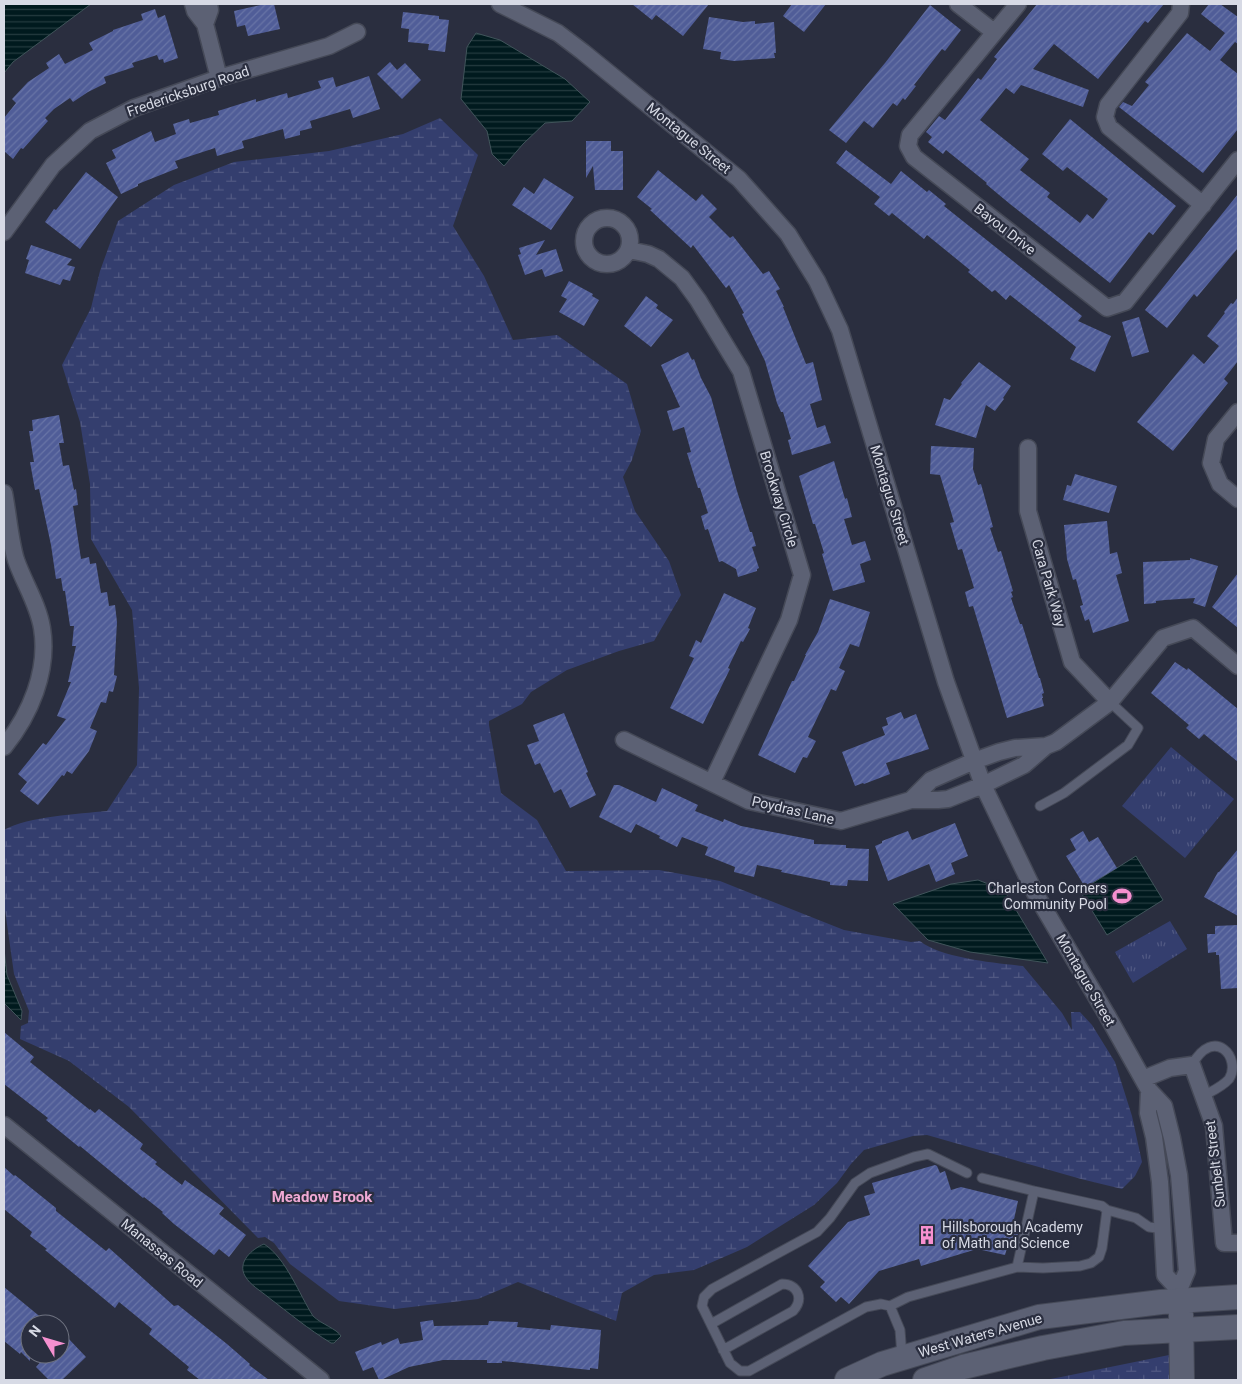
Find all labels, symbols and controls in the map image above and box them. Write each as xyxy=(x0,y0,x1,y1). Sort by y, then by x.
street label: Fredericksburg Road xyxy=(125,63,251,119)
street label: Montague Street xyxy=(644,99,735,177)
street label: Bayou Drive xyxy=(971,200,1039,258)
street label: Montague Street xyxy=(867,443,913,547)
street label: Brookway Circle xyxy=(757,449,801,549)
street label: Cara Park Way xyxy=(1029,537,1069,629)
street label: Poydras Lane xyxy=(750,793,836,827)
place label: Charleston Corners Community Pool xyxy=(987,880,1107,912)
sports icon: Charleston Corners Community Pool xyxy=(1111,885,1133,907)
street label: Montague Street xyxy=(1053,931,1119,1029)
street label: Sunbelt Street xyxy=(1202,1119,1228,1208)
district label: Meadow Brook xyxy=(272,1188,373,1206)
street label: Manassas Road xyxy=(118,1215,206,1291)
place label: Hillsborough Academy of Math and Science xyxy=(942,1219,1083,1251)
building icon: Hillsborough Academy of Math and Science xyxy=(916,1224,938,1246)
street label: West Waters Avenue xyxy=(916,1310,1044,1360)
north arrow xyxy=(20,1314,70,1364)
text: N xyxy=(25,1322,44,1340)

